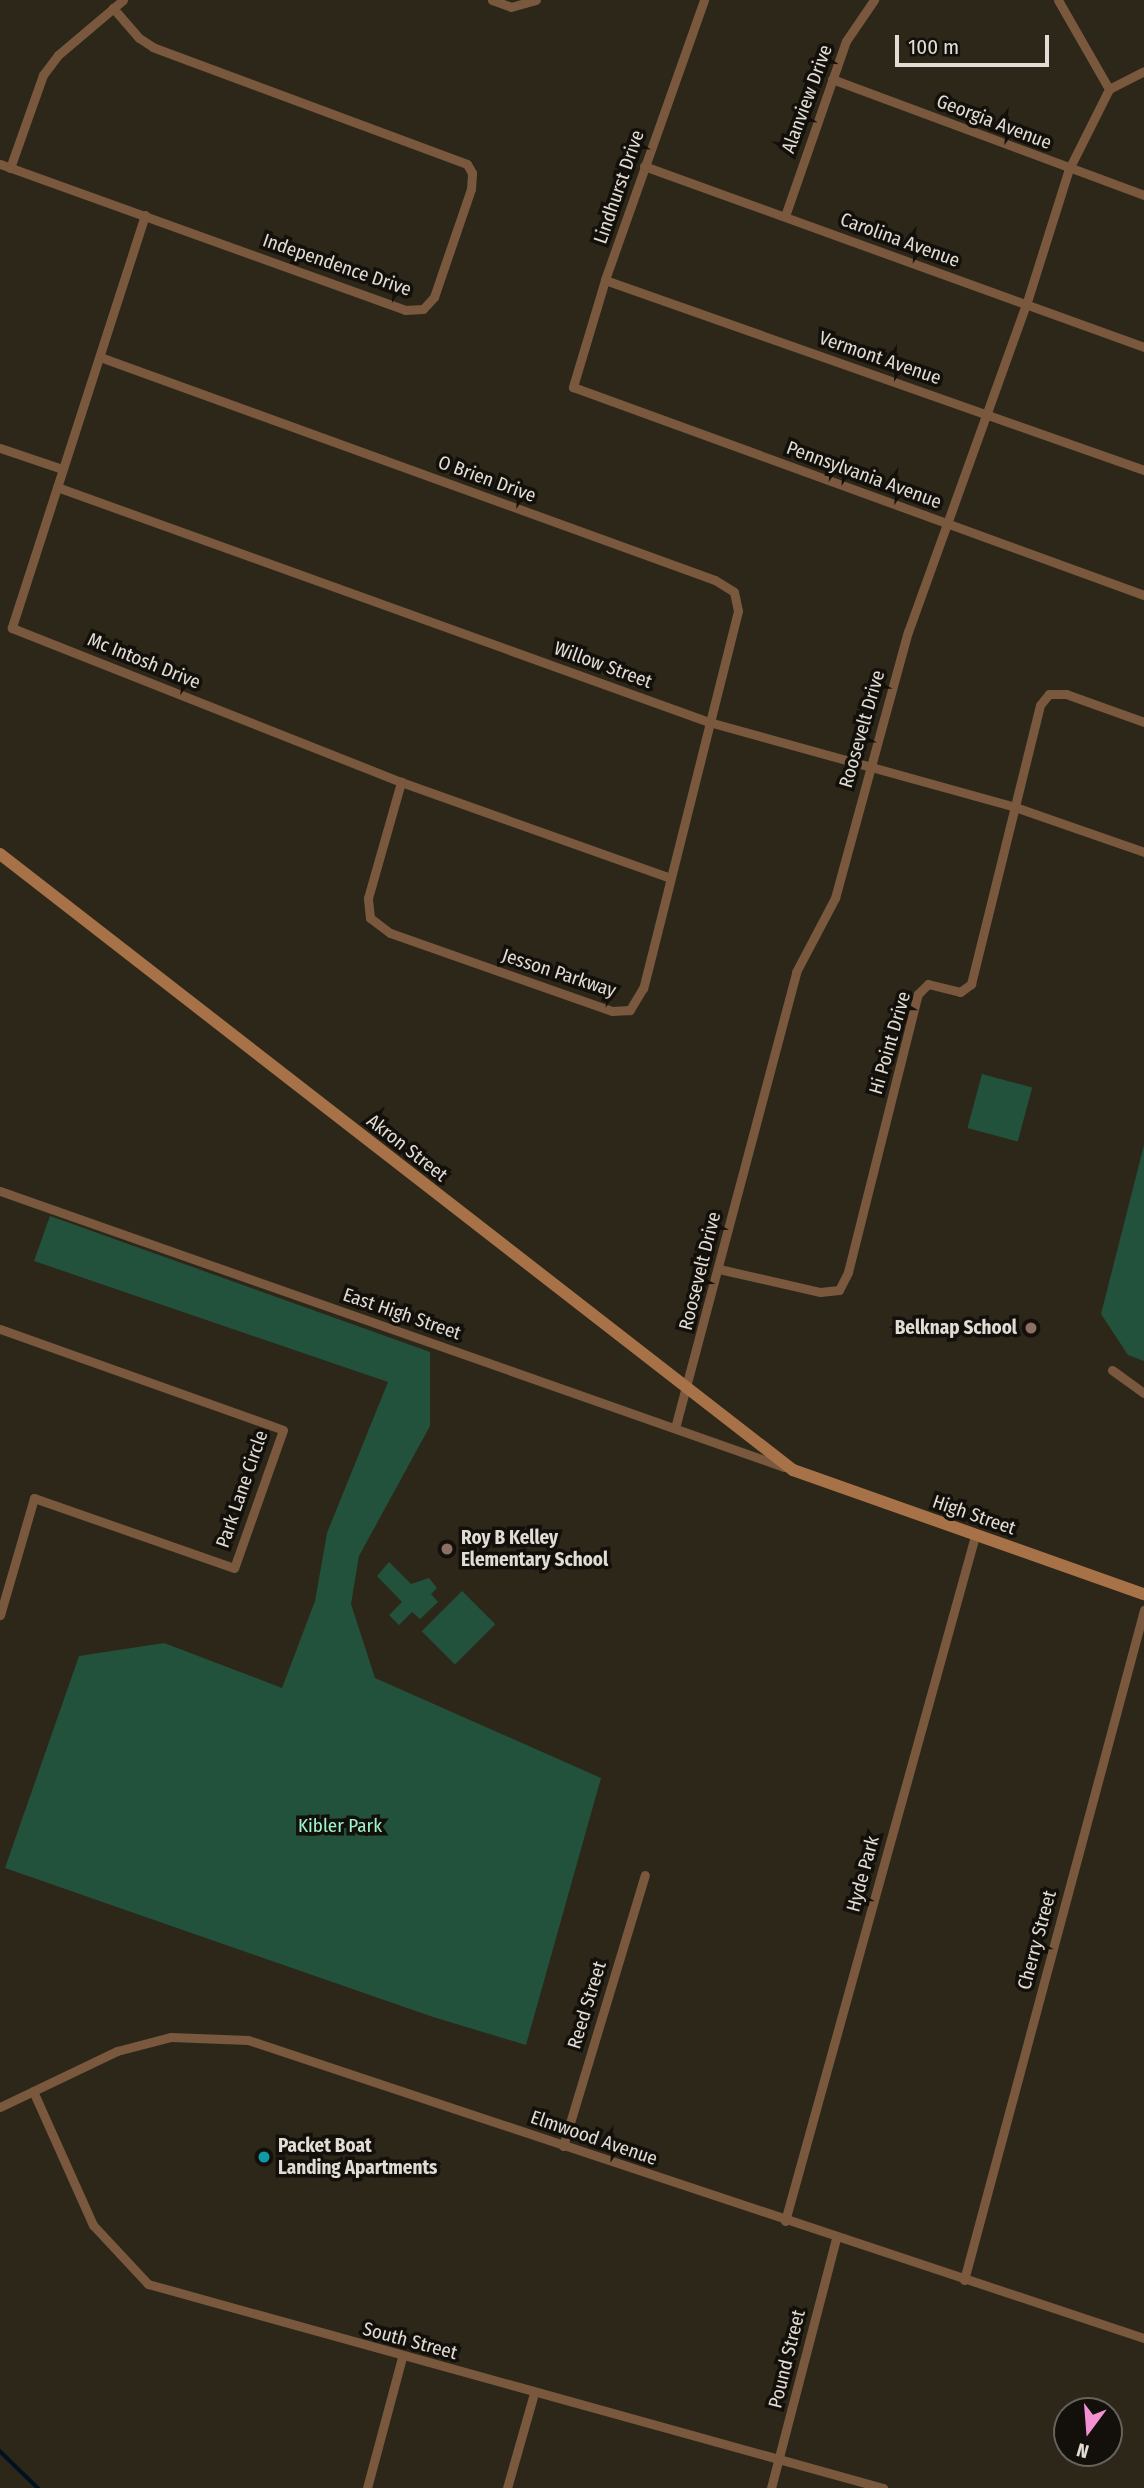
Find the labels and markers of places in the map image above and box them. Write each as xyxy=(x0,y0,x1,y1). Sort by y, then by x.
place label: Belknap School xyxy=(895,1317,1017,1339)
marker: Belknap School xyxy=(1023,1320,1039,1336)
place label: Roy B Kelley Elementary School xyxy=(461,1527,608,1571)
marker: Roy B Kelley Elementary School xyxy=(439,1541,455,1557)
place label: Packet Boat Landing Apartments xyxy=(278,2135,437,2179)
marker: Packet Boat Landing Apartments xyxy=(256,2149,272,2165)

